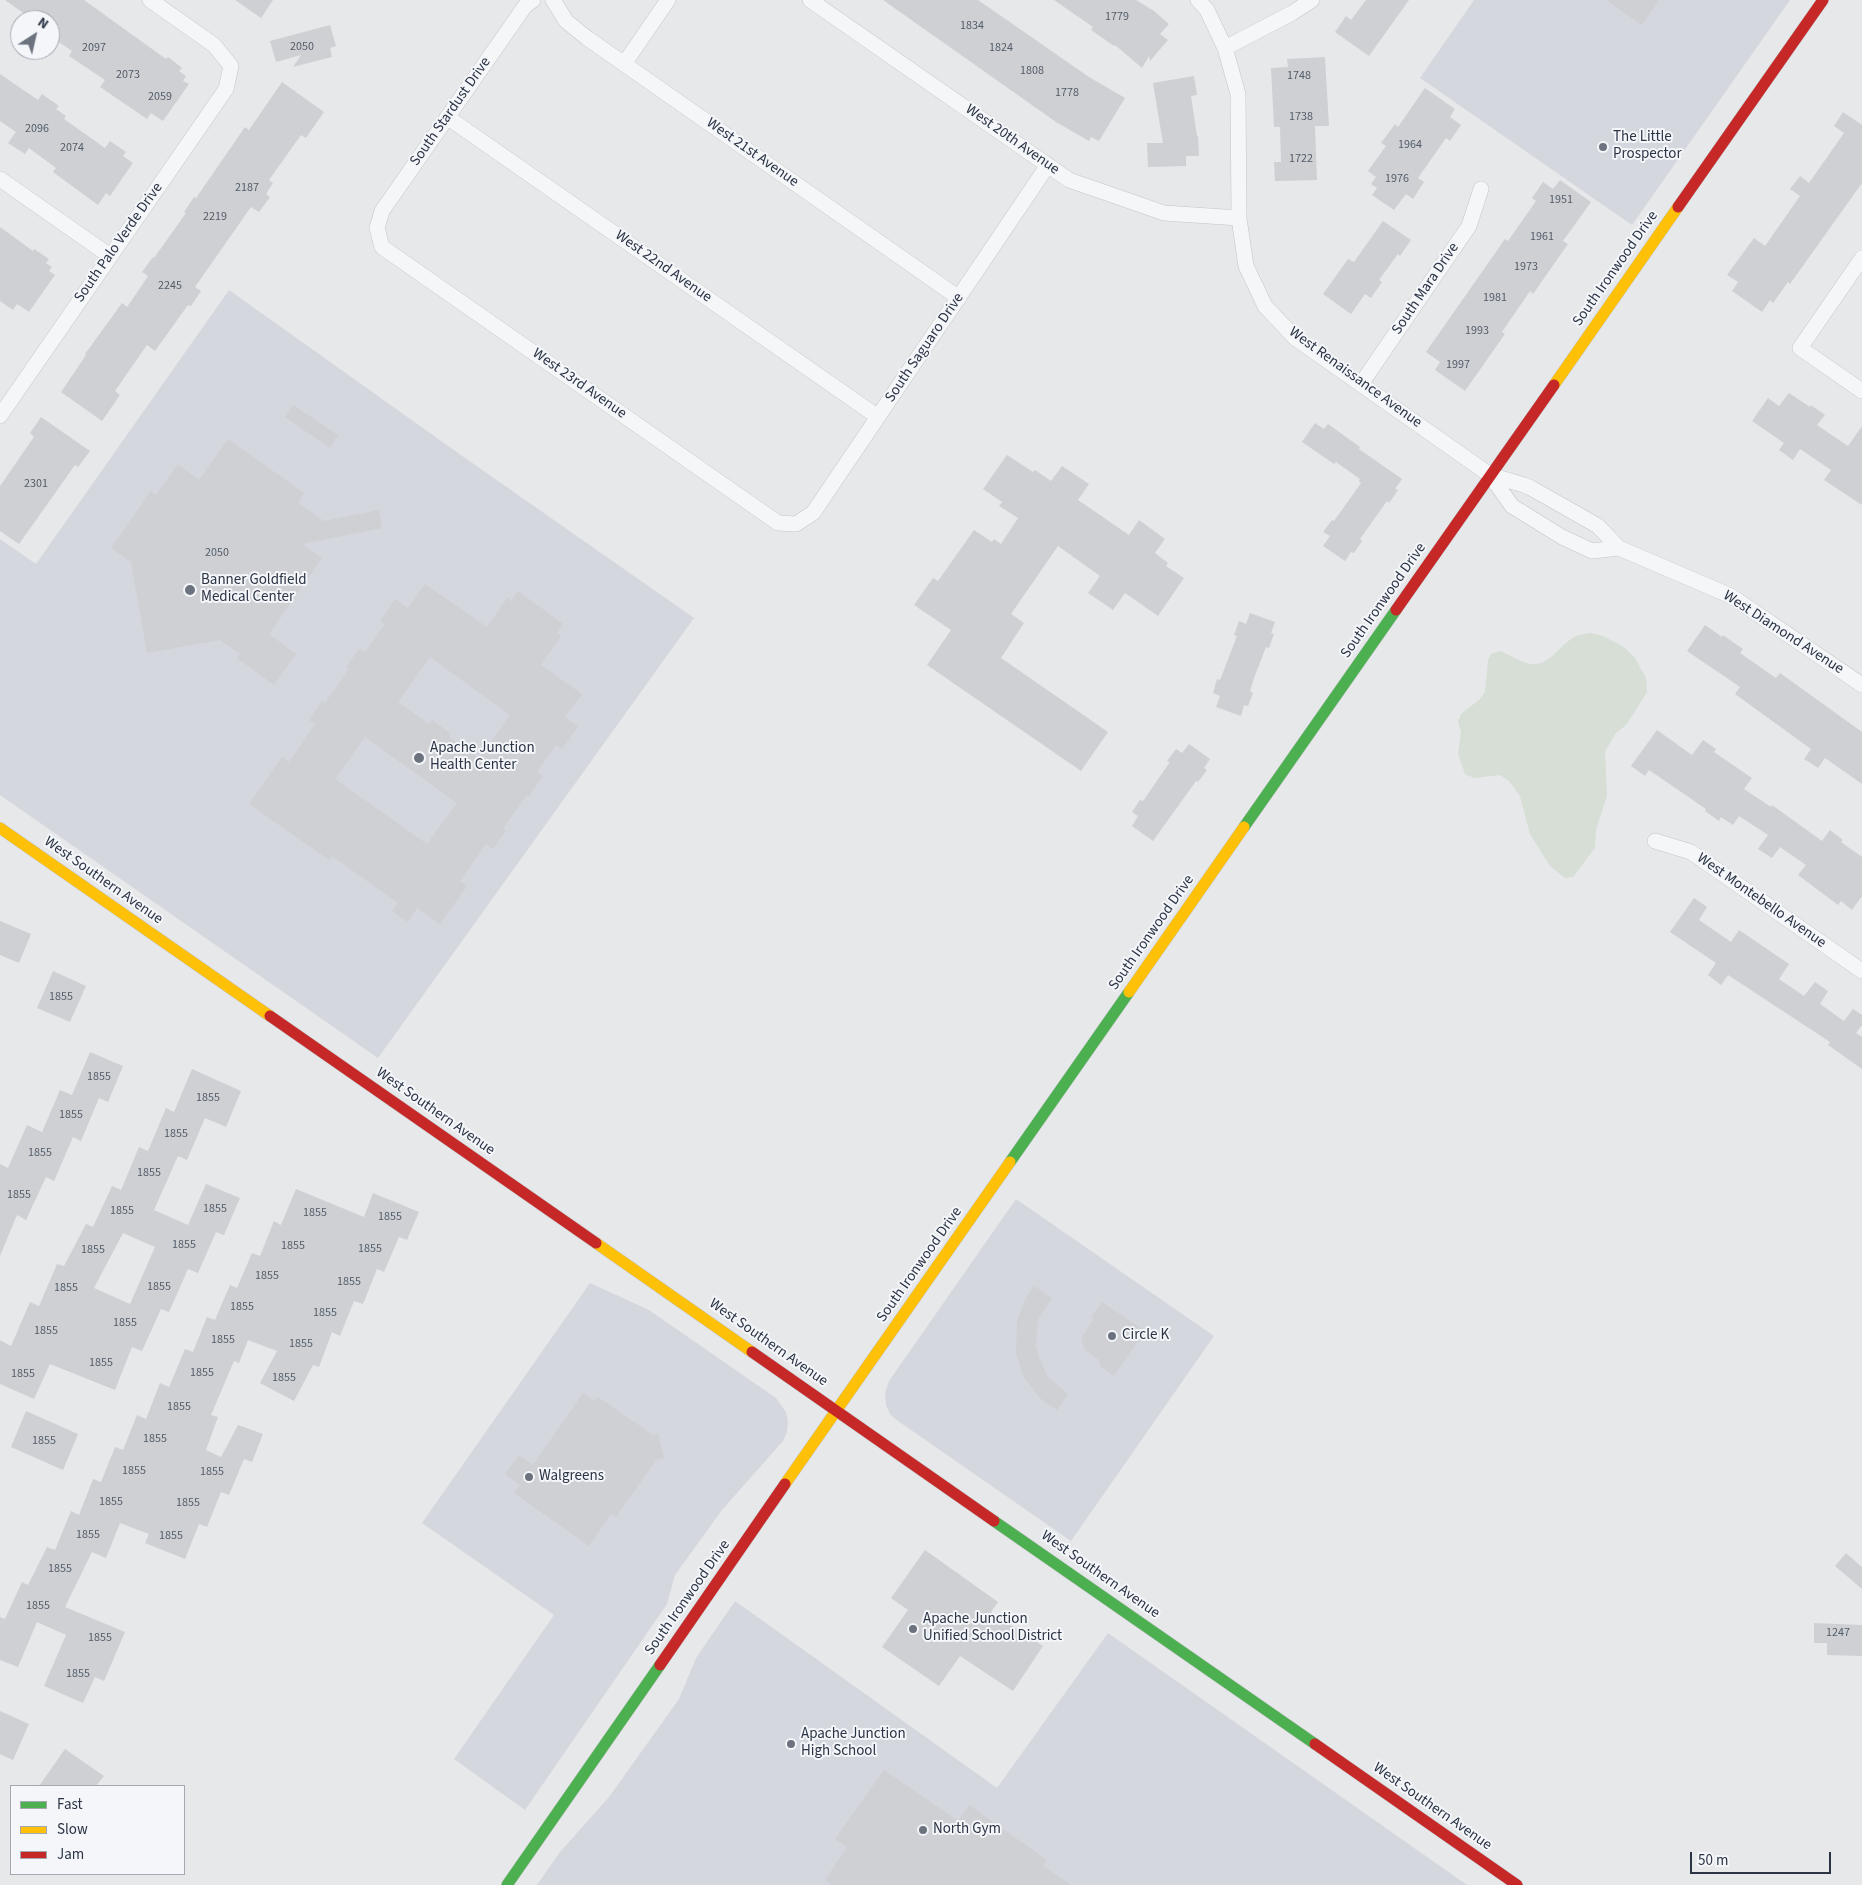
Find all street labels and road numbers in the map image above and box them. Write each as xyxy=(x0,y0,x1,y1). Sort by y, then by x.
street label: South Stardust Drive xyxy=(407,54,495,170)
street label: West 20th Avenue xyxy=(962,101,1062,179)
street label: West 21st Avenue xyxy=(702,115,802,191)
street label: South Palo Verde Drive xyxy=(71,180,167,306)
street label: South Ironwood Drive xyxy=(1569,208,1663,330)
street label: West 22nd Avenue xyxy=(611,227,715,307)
street label: South Mara Drive xyxy=(1389,240,1463,338)
street label: South Saguaro Drive xyxy=(882,290,968,406)
street label: West Renaissance Avenue xyxy=(1285,324,1425,432)
street label: West 23rd Avenue xyxy=(528,345,630,423)
street label: South Ironwood Drive xyxy=(1337,540,1431,662)
street label: West Diamond Avenue xyxy=(1719,587,1847,679)
street label: West Southern Avenue xyxy=(40,833,166,929)
street label: West Montebello Avenue xyxy=(1693,850,1829,952)
street label: South Ironwood Drive xyxy=(1105,872,1199,994)
street label: West Southern Avenue xyxy=(372,1064,498,1160)
street label: South Ironwood Drive xyxy=(873,1204,967,1326)
street label: West Southern Avenue xyxy=(705,1295,831,1391)
street label: West Southern Avenue xyxy=(1037,1527,1163,1623)
street label: South Ironwood Drive xyxy=(641,1537,735,1659)
street label: West Southern Avenue xyxy=(1369,1759,1495,1855)

